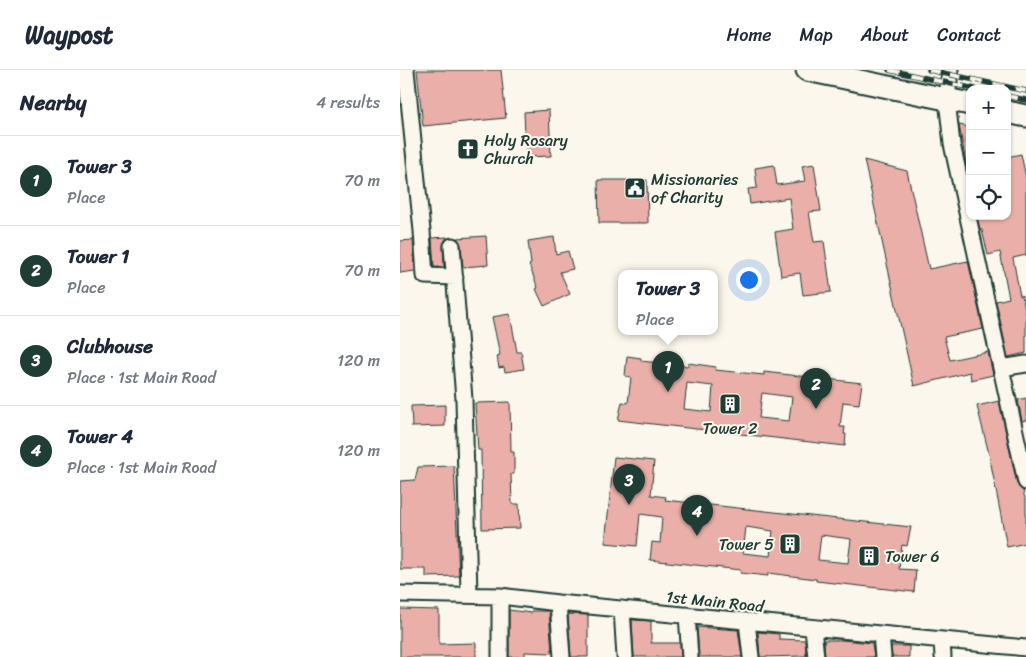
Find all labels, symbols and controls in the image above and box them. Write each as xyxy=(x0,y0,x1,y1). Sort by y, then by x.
text: Waypost xyxy=(25,14,113,56)
text: Home xyxy=(727,19,772,51)
text: Map xyxy=(800,19,833,51)
text: About xyxy=(861,19,909,51)
text: Contact xyxy=(937,19,1001,51)
text: Nearby xyxy=(20,84,86,122)
map controls xyxy=(966,85,1011,220)
button: + xyxy=(966,85,1011,130)
text: 4 results xyxy=(316,88,380,117)
place label: Holy Rosary Church xyxy=(484,126,568,173)
button: − xyxy=(966,130,1011,175)
church icon: Holy Rosary Church xyxy=(456,137,480,161)
text: Tower 3 xyxy=(67,150,132,183)
place label: Missionaries of Charity xyxy=(651,165,739,212)
text: 1 xyxy=(33,166,39,195)
text: 70 m xyxy=(344,166,380,195)
button: locate xyxy=(966,175,1011,220)
public building icon: Missionaries of Charity xyxy=(623,176,647,200)
text: Place xyxy=(67,183,106,212)
text: Tower 1 xyxy=(67,240,129,273)
text: 2 xyxy=(31,256,41,285)
text: 70 m xyxy=(344,256,380,285)
your location xyxy=(736,267,762,293)
popup xyxy=(618,270,718,335)
text: Tower 3 xyxy=(636,272,700,305)
text: Place xyxy=(67,273,106,302)
text: Place xyxy=(636,305,674,334)
text: Clubhouse xyxy=(67,330,153,363)
text: 3 xyxy=(32,346,40,375)
text: 120 m xyxy=(337,346,380,375)
pin: 1 xyxy=(652,351,684,392)
text: Place · 1st Main Road xyxy=(67,363,216,392)
pin: 2 xyxy=(800,368,832,409)
building icon: Tower 2 xyxy=(718,392,742,416)
place label: Tower 2 xyxy=(703,414,757,443)
text: Tower 4 xyxy=(67,420,133,453)
text: 4 xyxy=(31,436,41,465)
text: 120 m xyxy=(337,436,380,465)
text: Place · 1st Main Road xyxy=(67,453,216,482)
pin: 3 xyxy=(613,464,645,505)
pin: 4 xyxy=(681,495,713,536)
place label: Tower 5 xyxy=(719,530,774,559)
building icon: Tower 5 xyxy=(778,532,802,556)
place label: Tower 6 xyxy=(885,542,940,571)
building icon: Tower 6 xyxy=(857,544,881,568)
street label: 1st Main Road xyxy=(665,582,767,621)

